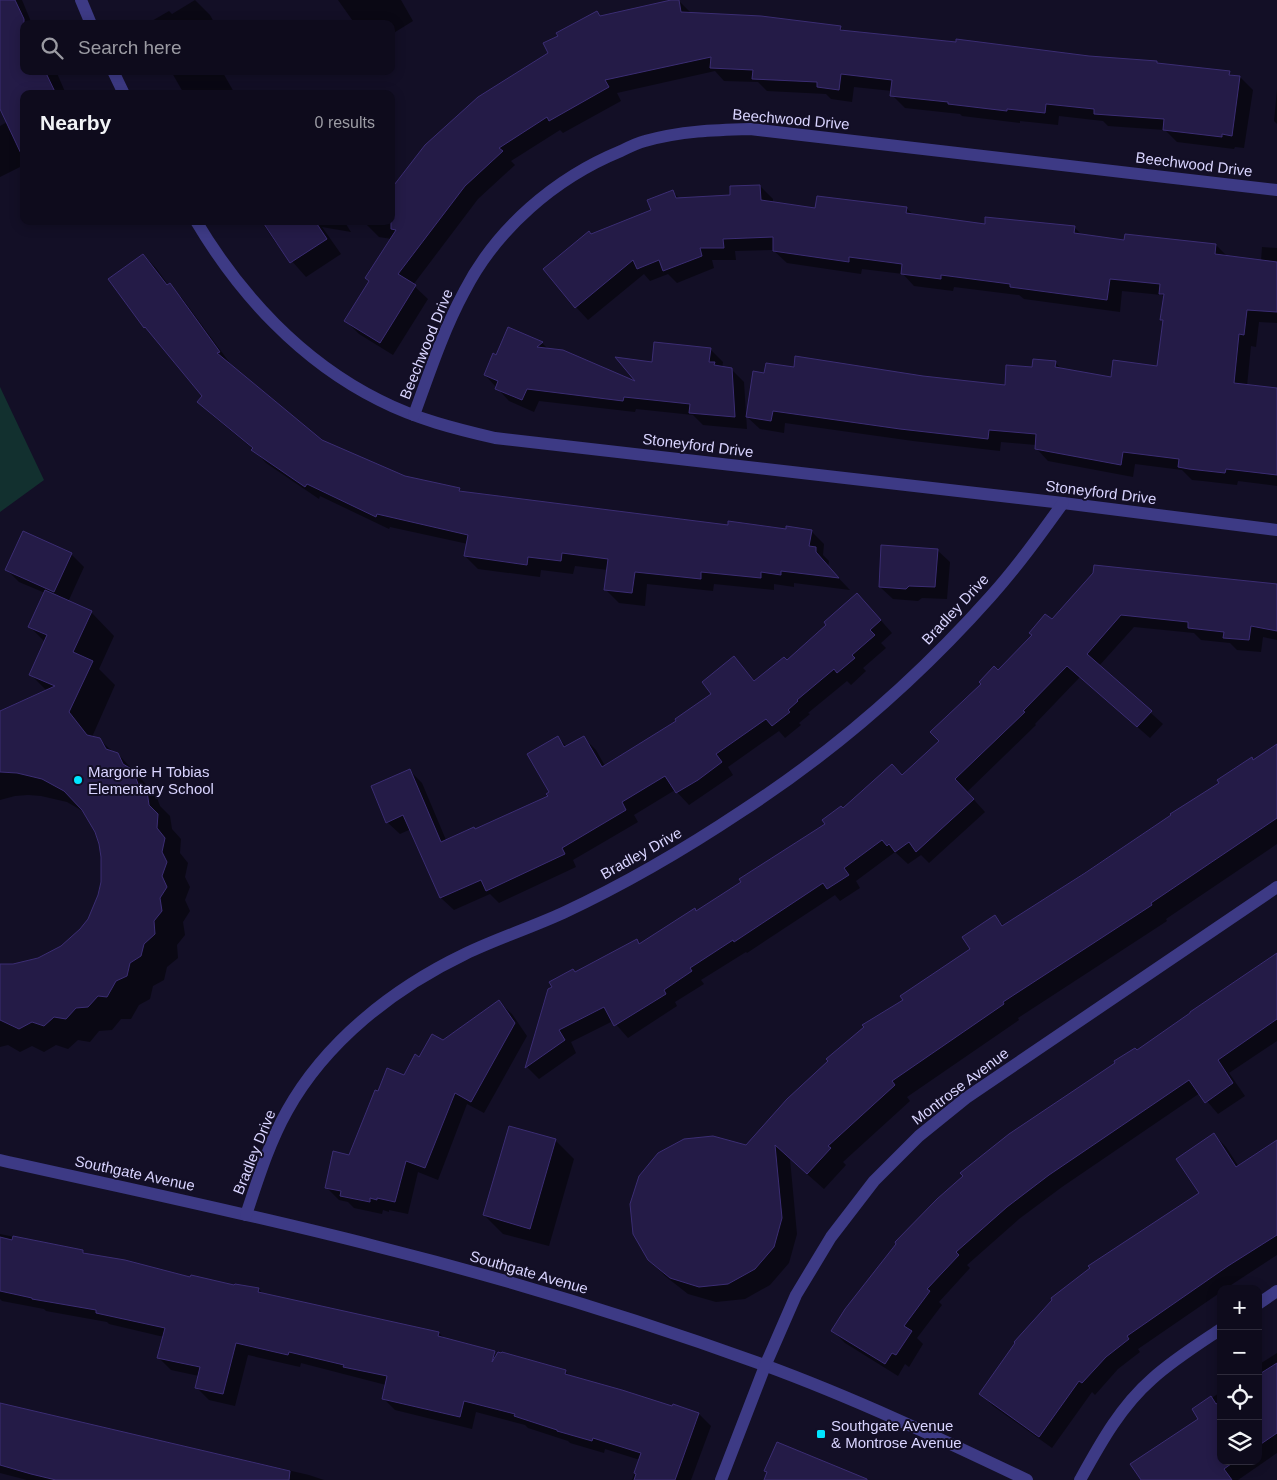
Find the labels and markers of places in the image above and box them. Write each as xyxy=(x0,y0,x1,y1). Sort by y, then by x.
place label: Margorie H Tobias Elementary School xyxy=(88,763,214,797)
marker: Margorie H Tobias Elementary School xyxy=(72,774,84,786)
place label: Southgate Avenue & Montrose Avenue xyxy=(831,1417,962,1451)
marker: Southgate Avenue & Montrose Avenue xyxy=(815,1428,827,1440)

